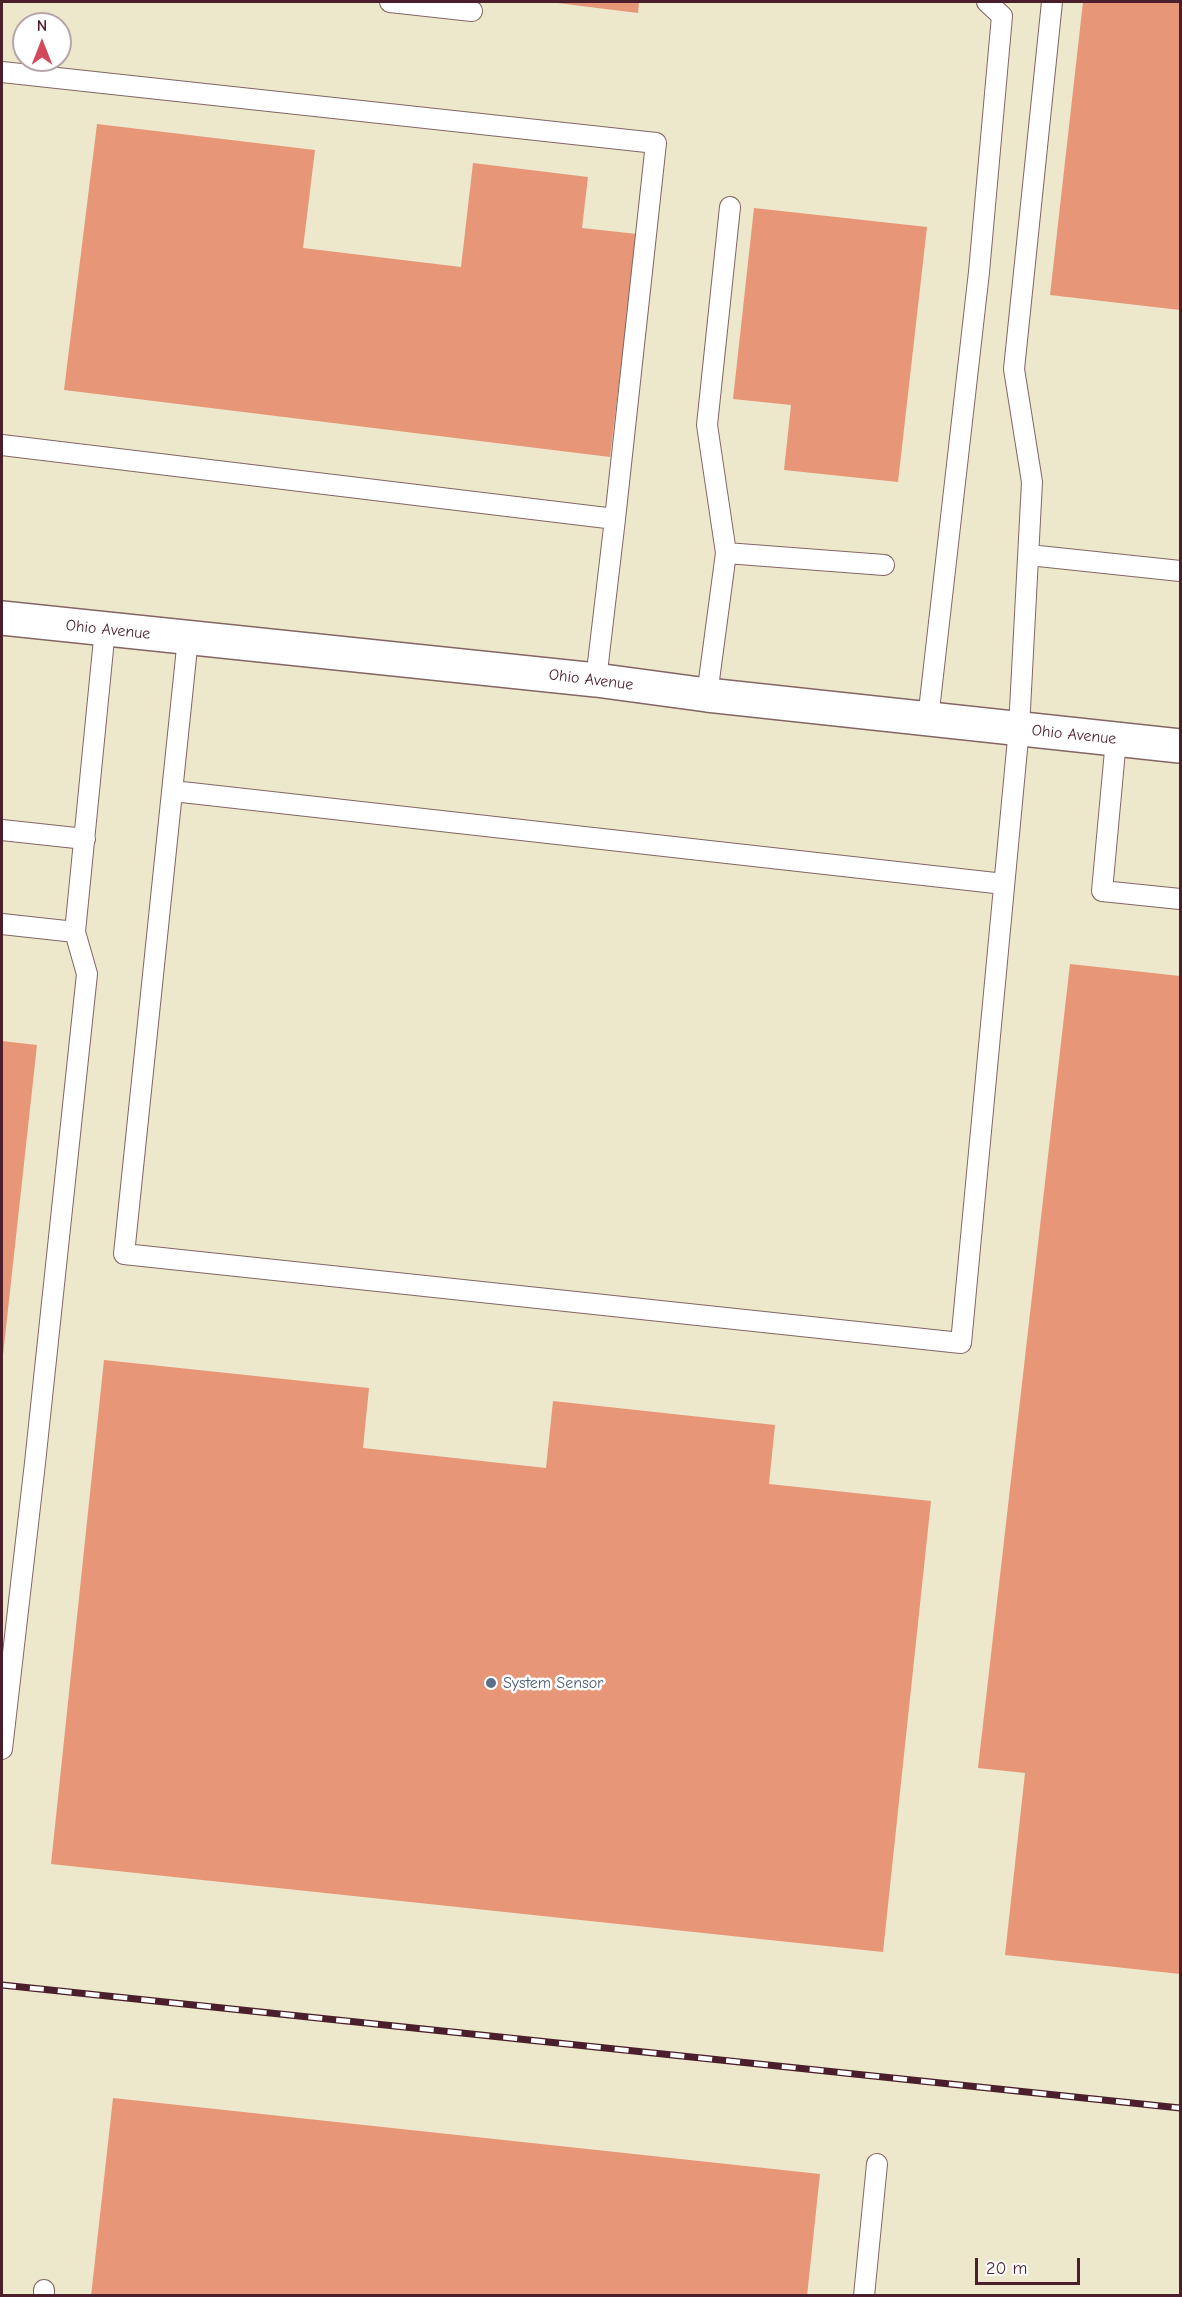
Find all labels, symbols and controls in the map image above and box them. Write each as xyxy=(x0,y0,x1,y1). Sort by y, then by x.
north arrow xyxy=(12,12,72,72)
text: N xyxy=(37,17,47,35)
street label: Ohio Avenue xyxy=(65,616,151,644)
street label: Ohio Avenue xyxy=(548,665,634,695)
street label: Ohio Avenue xyxy=(1031,721,1117,749)
place label: System Sensor xyxy=(503,1673,603,1693)
marker: System Sensor xyxy=(484,1676,498,1690)
scale bar xyxy=(978,2246,1083,2284)
text: 20 m xyxy=(986,2258,1027,2279)

